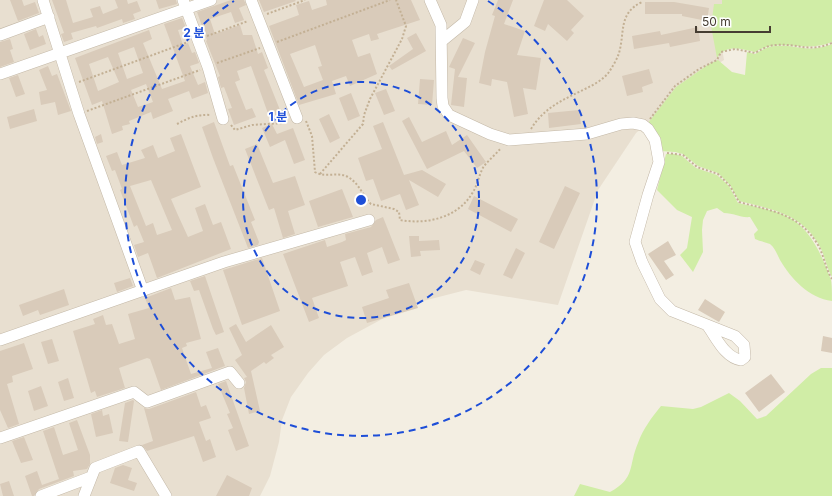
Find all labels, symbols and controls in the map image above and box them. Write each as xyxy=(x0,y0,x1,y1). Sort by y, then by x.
scale bar xyxy=(696,8,770,34)
text: 50 m xyxy=(702,14,731,29)
text: 2 분 xyxy=(183,25,205,40)
text: 1 분 xyxy=(268,109,288,124)
centre of rings xyxy=(354,193,368,207)

